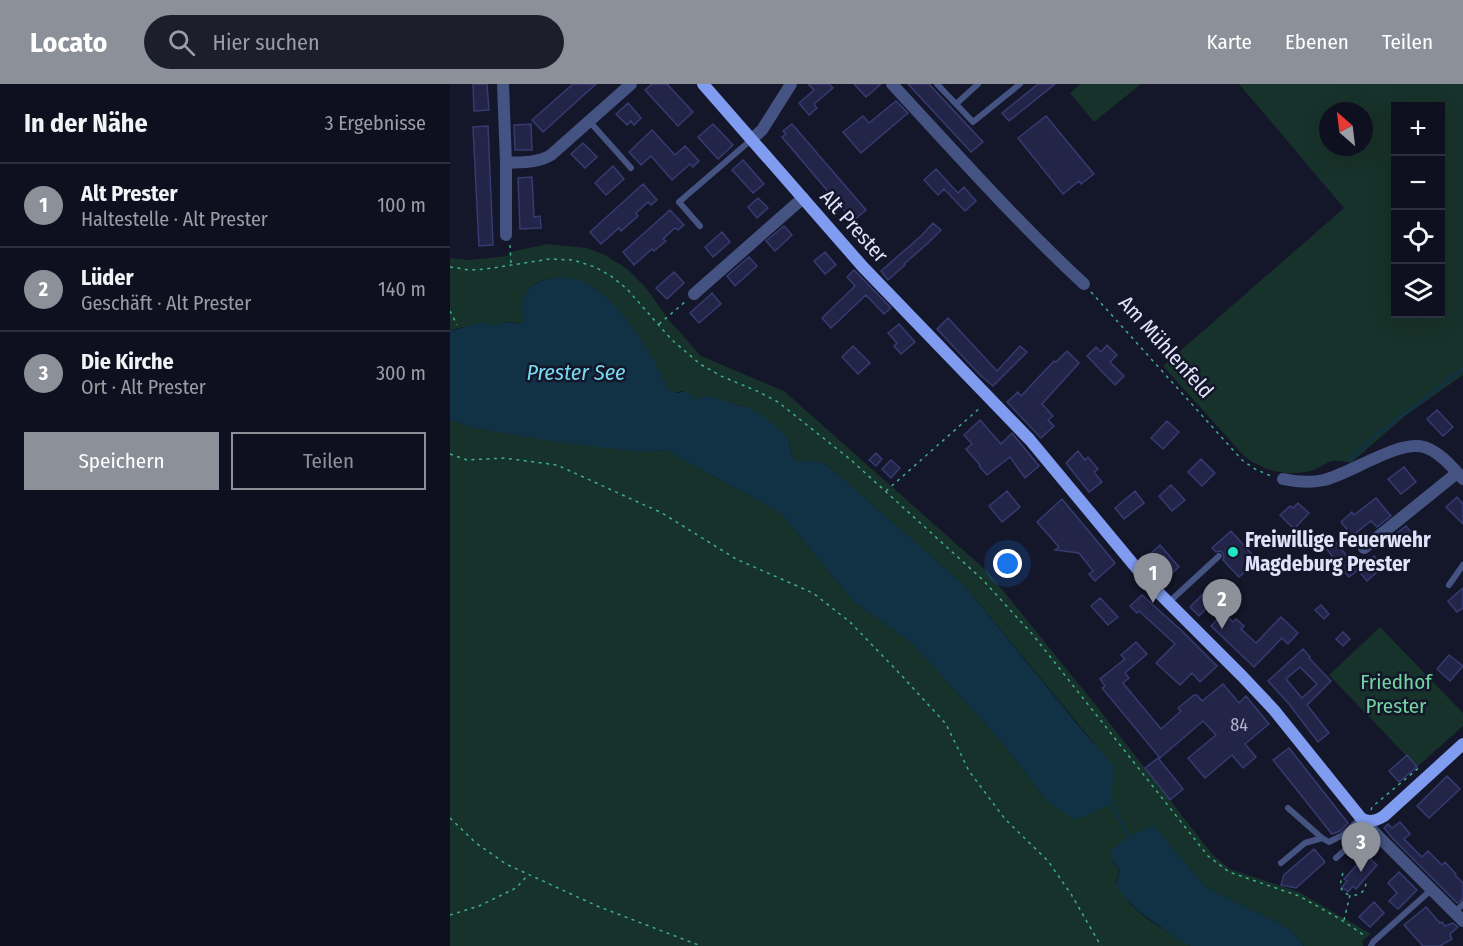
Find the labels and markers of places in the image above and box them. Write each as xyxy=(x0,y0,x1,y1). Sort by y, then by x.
place label: Freiwillige Feuerwehr Magdeburg Prester xyxy=(1245,527,1431,577)
marker: Freiwillige Feuerwehr Magdeburg Prester xyxy=(1226,545,1240,559)
pin: 1 xyxy=(1134,554,1172,603)
pin: 2 xyxy=(1202,580,1242,629)
pin: 3 xyxy=(1342,822,1380,872)

